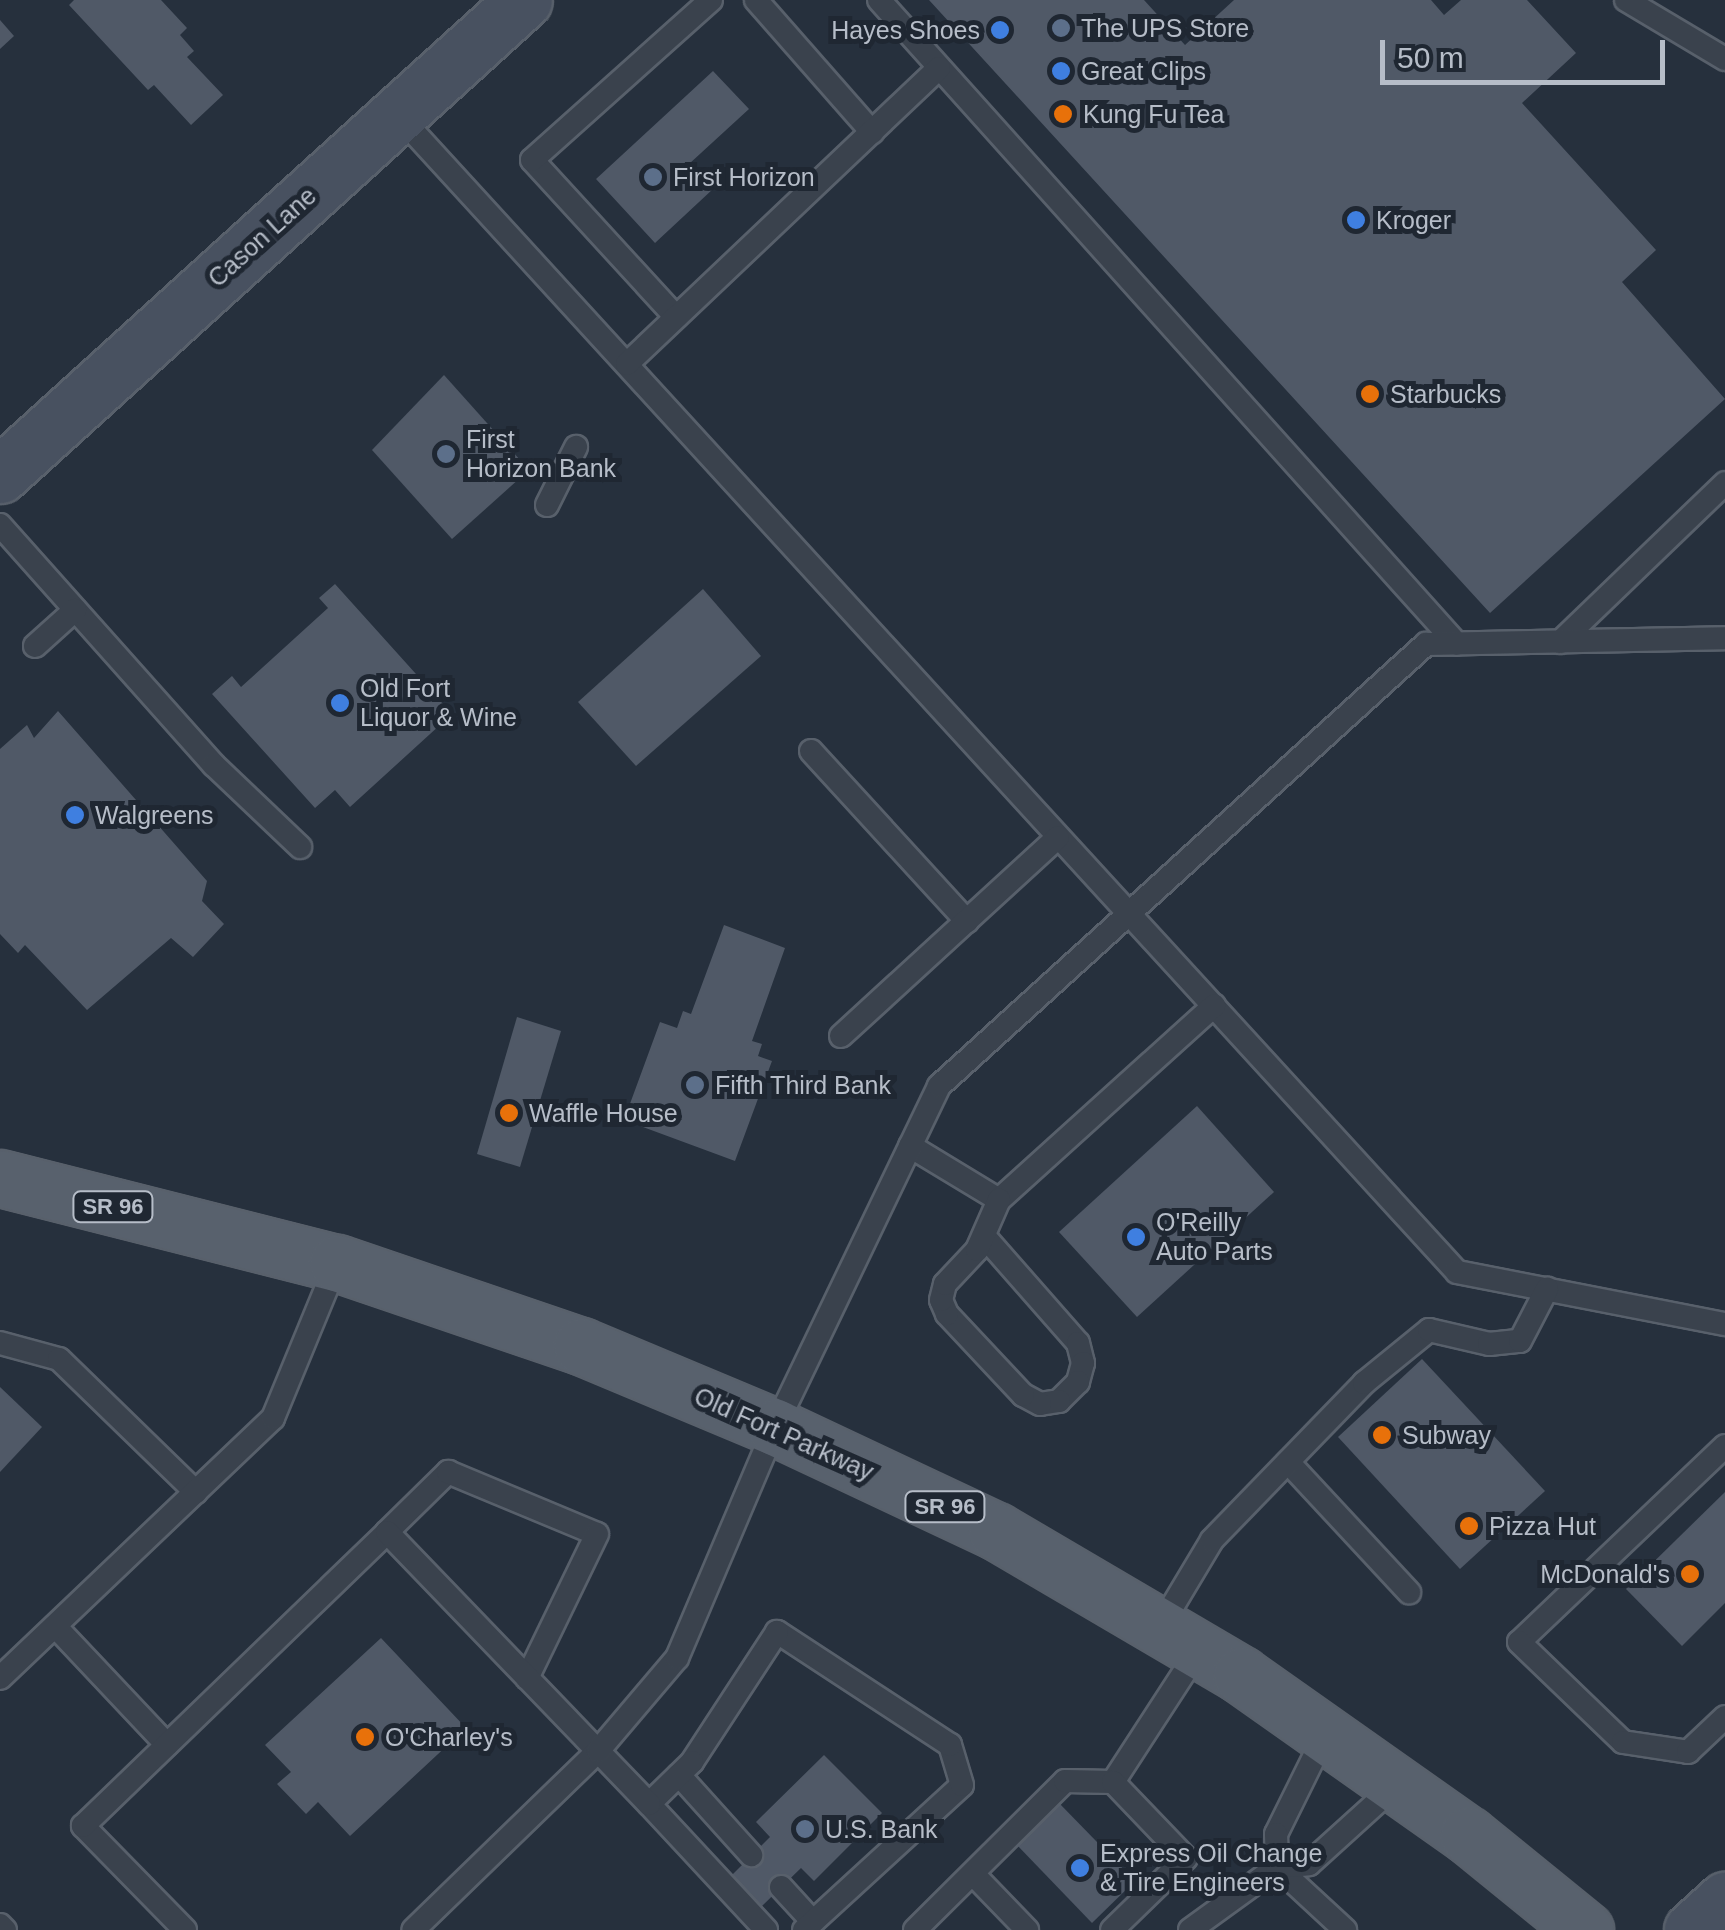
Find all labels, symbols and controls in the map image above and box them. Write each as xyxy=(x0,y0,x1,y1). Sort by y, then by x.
place label: The UPS Store xyxy=(1081,13,1249,43)
place label: Hayes Shoes xyxy=(831,15,980,45)
marker: The UPS Store xyxy=(1050,17,1072,39)
marker: Hayes Shoes xyxy=(989,19,1011,41)
scale bar xyxy=(1385,20,1670,82)
text: 50 m xyxy=(1397,41,1464,74)
place label: Great Clips xyxy=(1081,56,1206,86)
marker: Great Clips xyxy=(1050,60,1072,82)
place label: Kung Fu Tea xyxy=(1083,99,1225,129)
marker: Kung Fu Tea xyxy=(1052,103,1074,125)
place label: First Horizon xyxy=(673,162,815,192)
marker: First Horizon xyxy=(642,166,664,188)
street label: Cason Lane xyxy=(202,181,322,293)
place label: Kroger xyxy=(1376,205,1451,235)
marker: Kroger xyxy=(1345,209,1367,231)
place label: Starbucks xyxy=(1390,379,1501,409)
marker: Starbucks xyxy=(1359,383,1381,405)
place label: First Horizon Bank xyxy=(466,425,616,484)
marker: First Horizon Bank xyxy=(435,443,457,465)
place label: Old Fort Liquor & Wine xyxy=(360,674,517,733)
marker: Old Fort Liquor & Wine xyxy=(329,692,351,714)
place label: Walgreens xyxy=(95,800,214,830)
marker: Walgreens xyxy=(64,804,86,826)
place label: Fifth Third Bank xyxy=(715,1070,891,1100)
marker: Fifth Third Bank xyxy=(684,1074,706,1096)
place label: Waffle House xyxy=(529,1098,678,1128)
marker: Waffle House xyxy=(498,1102,520,1124)
road number: SR 96 xyxy=(70,1190,156,1224)
place label: O'Reilly Auto Parts xyxy=(1156,1208,1273,1267)
marker: O'Reilly Auto Parts xyxy=(1125,1226,1147,1248)
street label: Old Fort Parkway xyxy=(690,1381,878,1487)
place label: Subway xyxy=(1402,1420,1491,1450)
marker: Subway xyxy=(1371,1424,1393,1446)
road number: SR 96 xyxy=(902,1490,988,1524)
place label: Pizza Hut xyxy=(1489,1511,1596,1541)
marker: Pizza Hut xyxy=(1458,1515,1480,1537)
place label: McDonald's xyxy=(1540,1559,1670,1589)
marker: McDonald's xyxy=(1679,1563,1701,1585)
place label: O'Charley's xyxy=(385,1722,513,1752)
marker: O'Charley's xyxy=(354,1726,376,1748)
place label: U.S. Bank xyxy=(825,1814,938,1844)
marker: U.S. Bank xyxy=(794,1818,816,1840)
place label: Express Oil Change & Tire Engineers xyxy=(1100,1839,1322,1898)
marker: Express Oil Change & Tire Engineers xyxy=(1069,1857,1091,1879)

